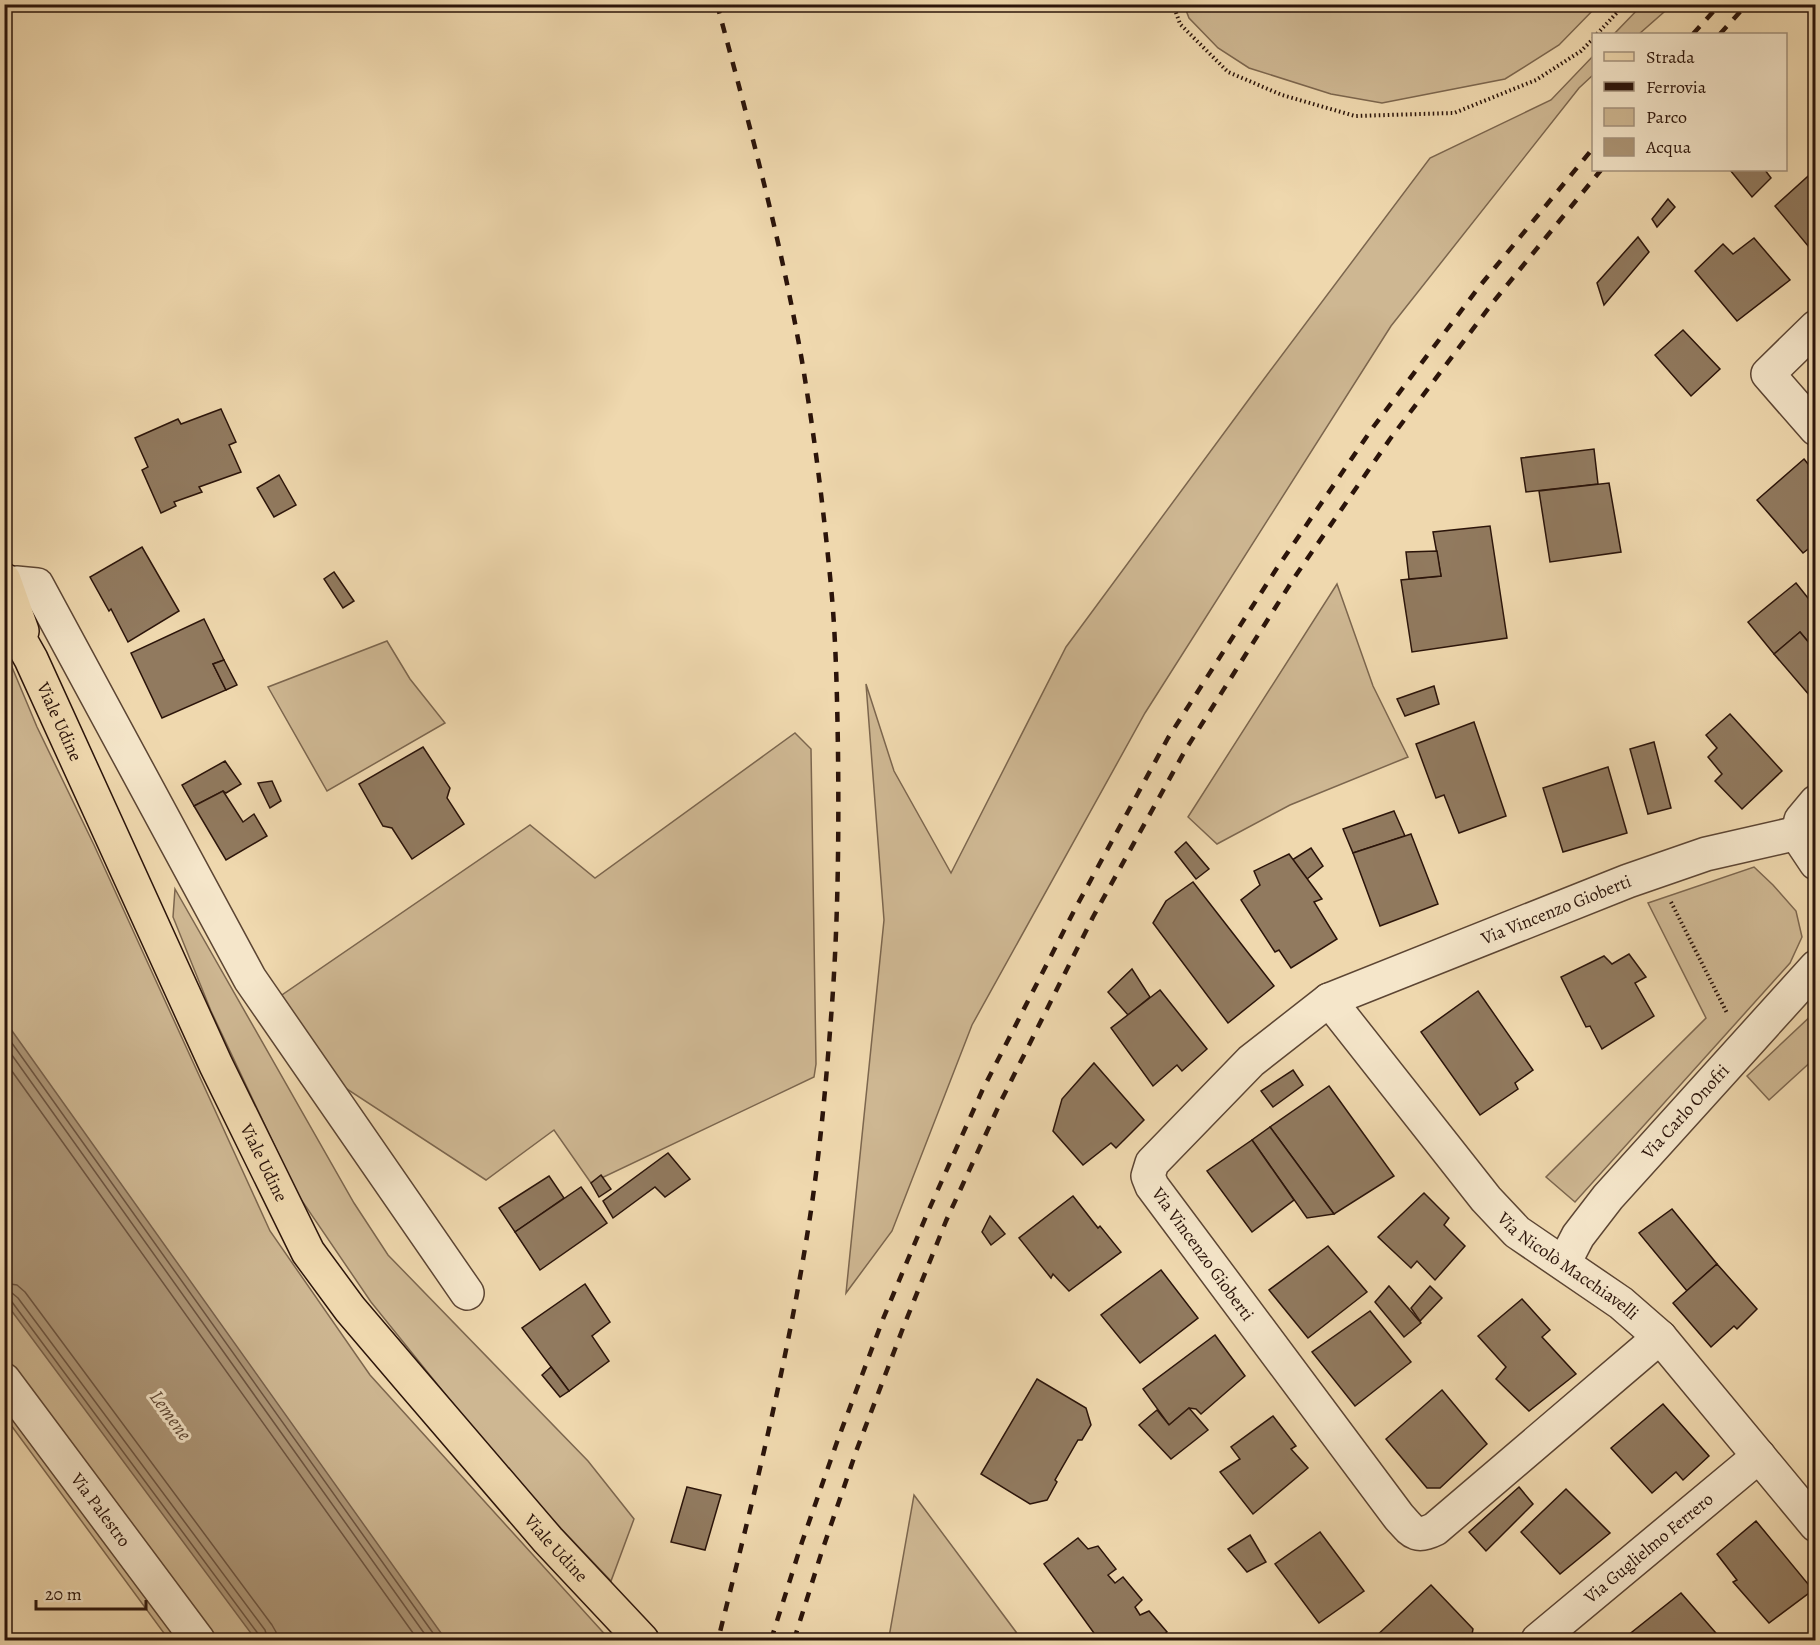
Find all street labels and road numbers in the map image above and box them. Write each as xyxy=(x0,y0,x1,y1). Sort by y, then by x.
street label: Viale Udine xyxy=(31,678,88,765)
street label: Via Vincenzo Gioberti xyxy=(1477,869,1635,951)
street label: Via Carlo Onofri xyxy=(1636,1059,1735,1165)
street label: Viale Udine xyxy=(234,1119,293,1206)
street label: Via Vincenzo Gioberti xyxy=(1146,1182,1260,1326)
street label: Via Nicolò Macchiavelli xyxy=(1492,1206,1644,1325)
street label: Via Palestro xyxy=(65,1467,136,1552)
street label: Via Guglielmo Ferrero xyxy=(1578,1487,1718,1609)
street label: Viale Udine xyxy=(518,1508,593,1587)

